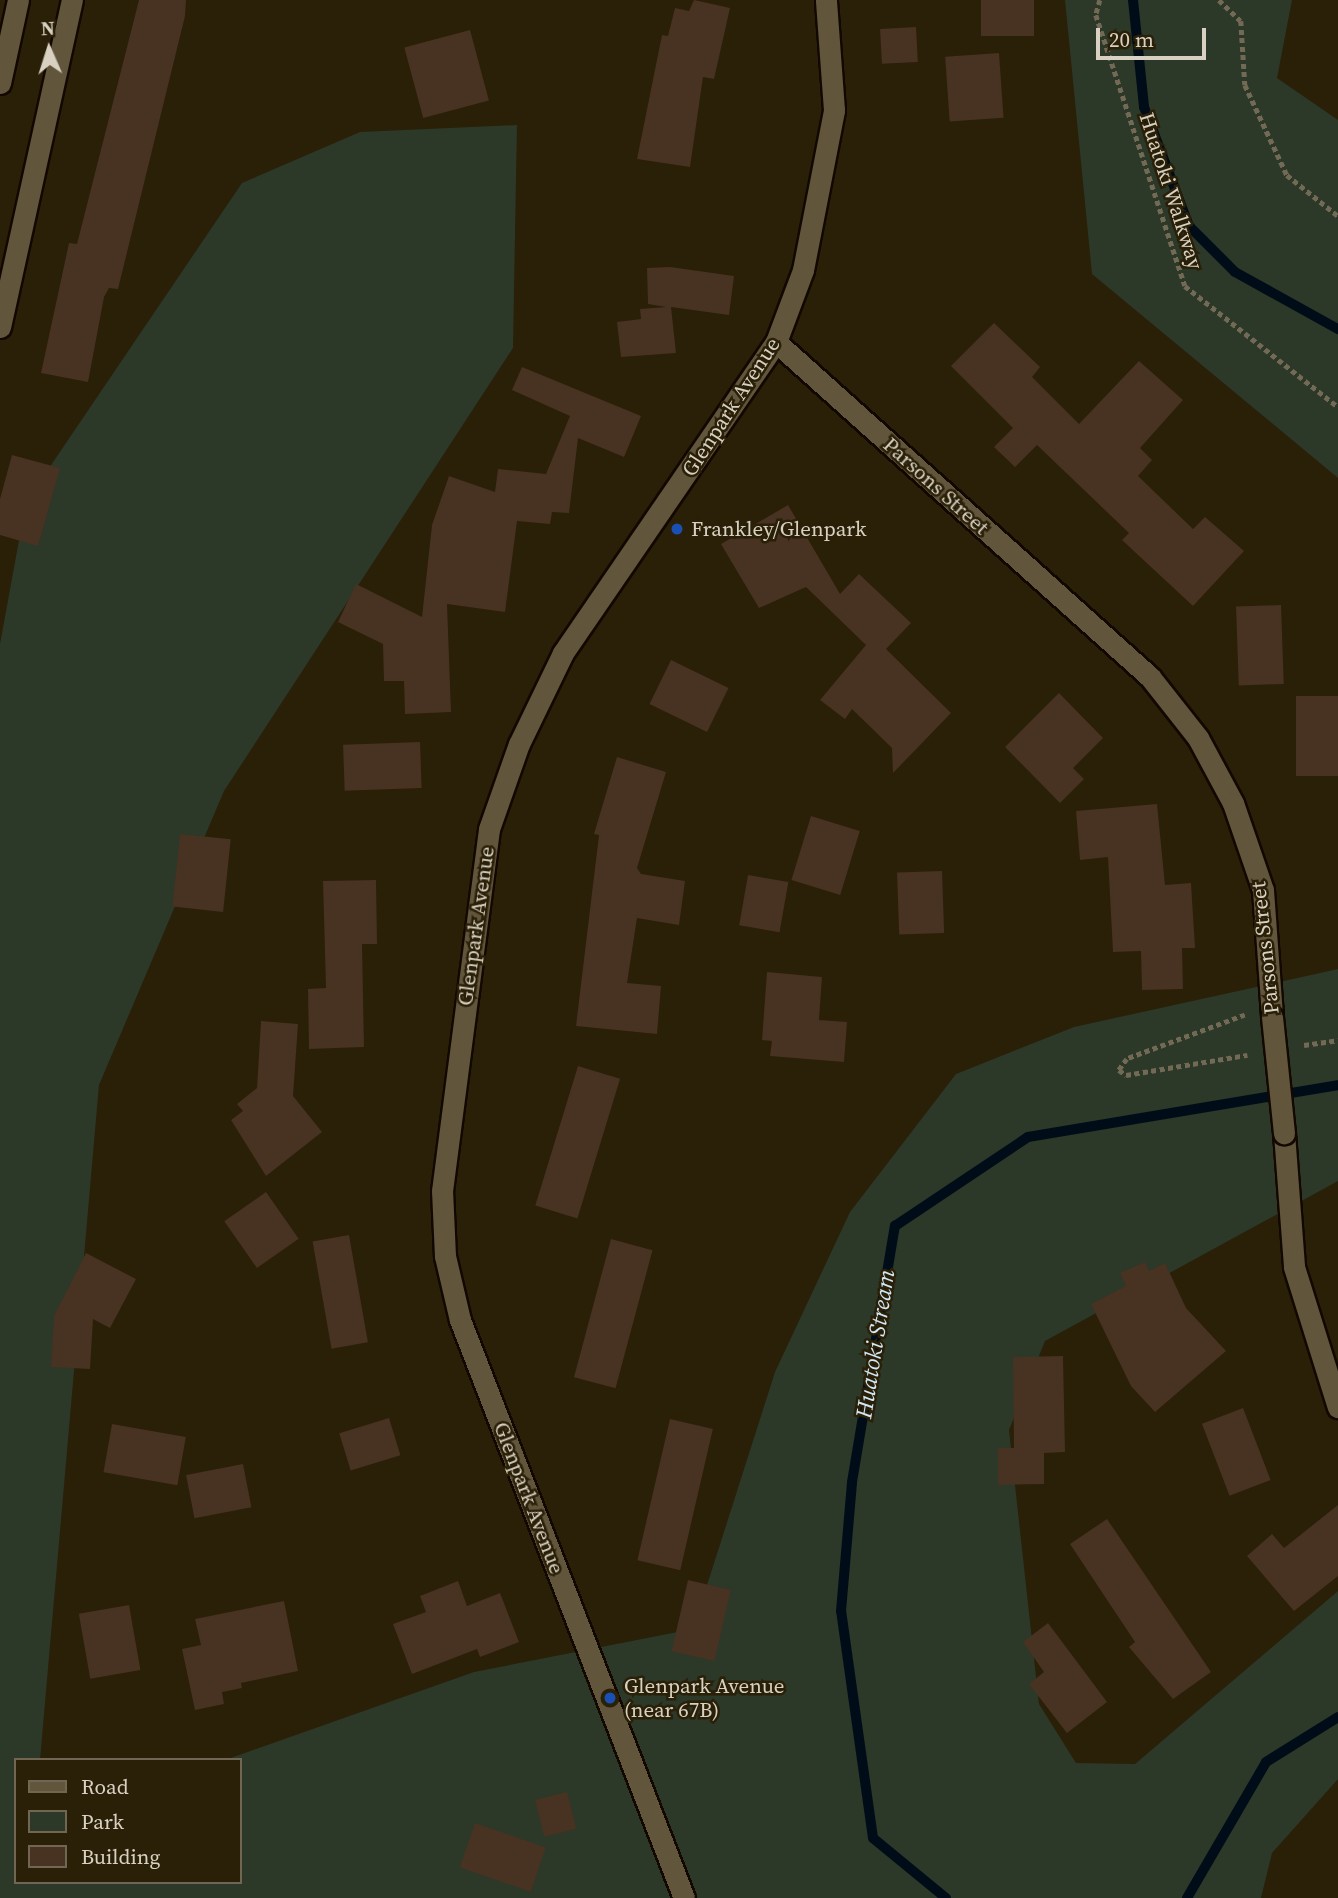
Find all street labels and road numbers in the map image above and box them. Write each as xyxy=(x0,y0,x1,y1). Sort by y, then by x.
street label: Huatoki Walkway xyxy=(1134,109,1208,273)
street label: Glenpark Avenue xyxy=(677,333,785,481)
street label: Parsons Street xyxy=(878,432,994,540)
street label: Glenpark Avenue xyxy=(452,845,500,1007)
street label: Parsons Street xyxy=(1246,880,1284,1016)
street label: Glenpark Avenue xyxy=(488,1419,570,1577)

